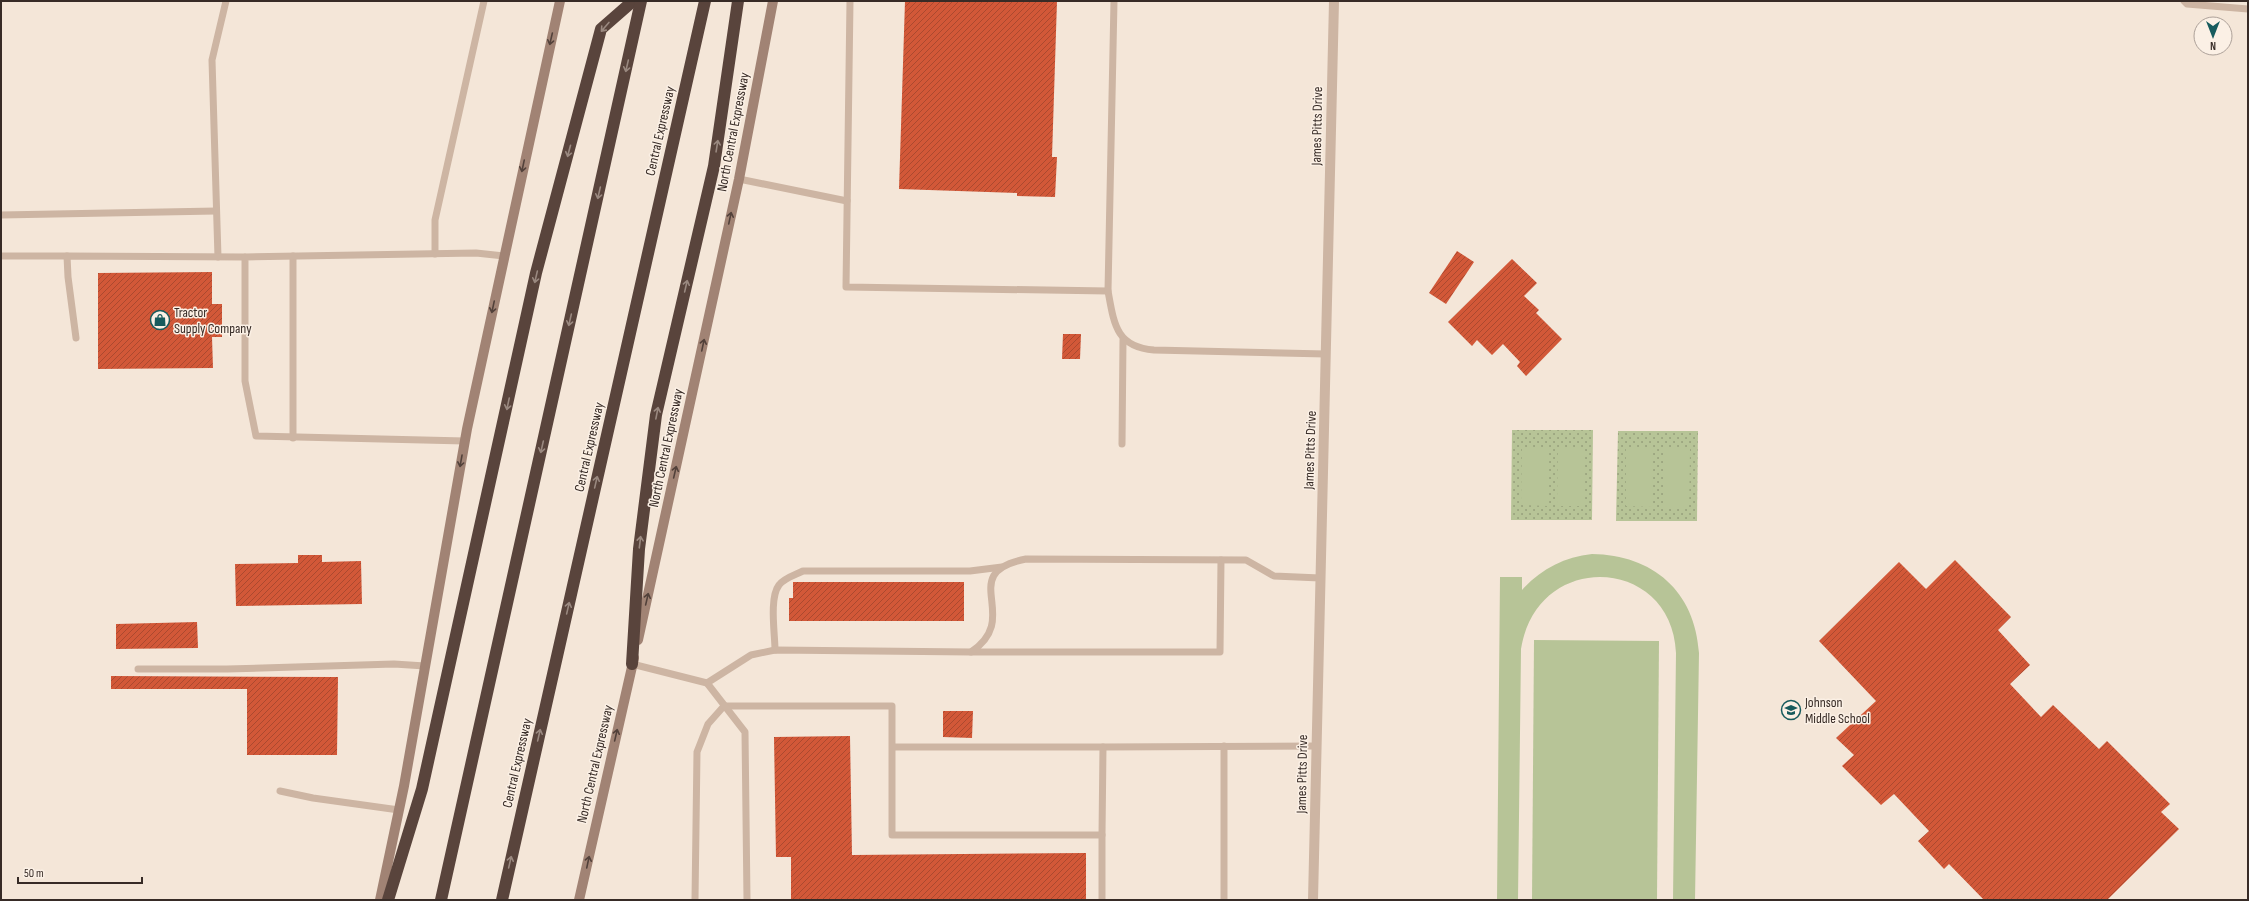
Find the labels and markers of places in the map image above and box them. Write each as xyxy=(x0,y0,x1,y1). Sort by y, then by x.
place label: Tractor Supply Company xyxy=(174,304,252,337)
shop icon: Tractor Supply Company xyxy=(149,309,171,331)
place label: Johnson Middle School xyxy=(1804,694,1870,727)
school or university icon: Johnson Middle School xyxy=(1780,699,1802,721)

